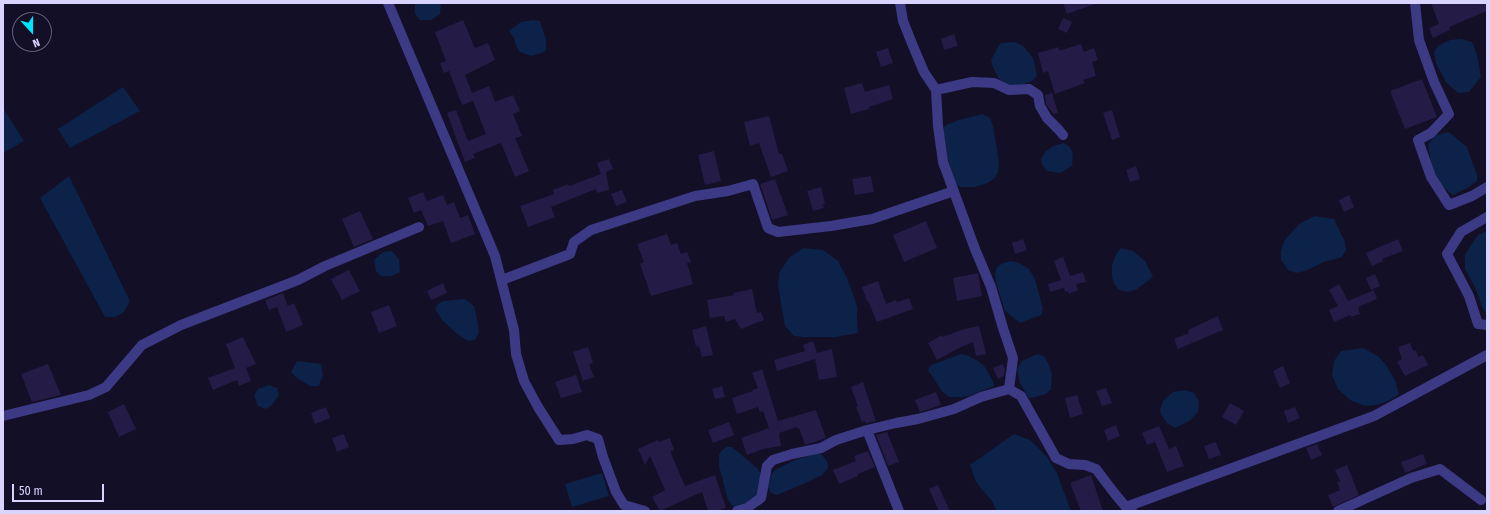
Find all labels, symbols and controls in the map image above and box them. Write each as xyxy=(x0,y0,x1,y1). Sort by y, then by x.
north arrow xyxy=(12,12,52,52)
text: N xyxy=(31,35,42,50)
scale bar xyxy=(14,476,106,502)
text: 50 m xyxy=(19,484,43,498)

